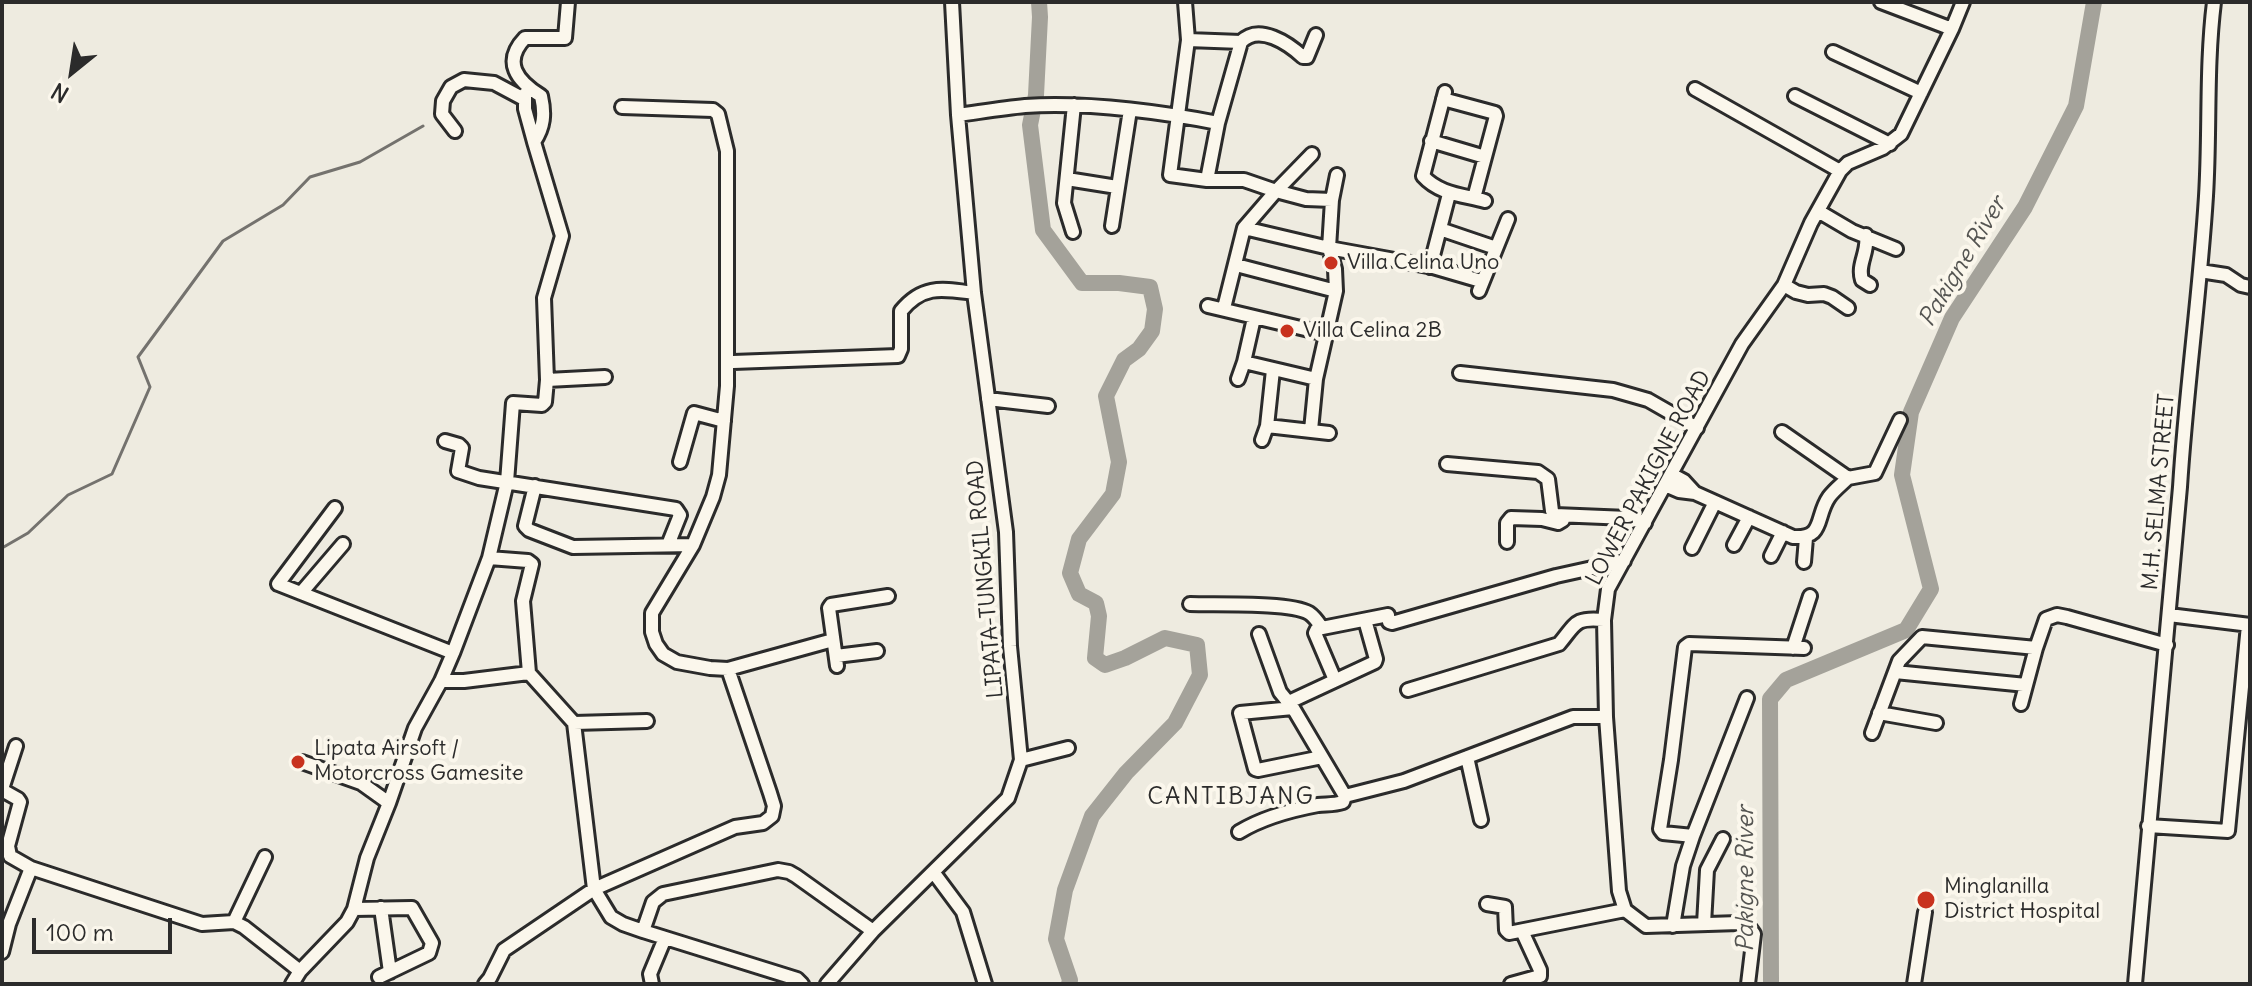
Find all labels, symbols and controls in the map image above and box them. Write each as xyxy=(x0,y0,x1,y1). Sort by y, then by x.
north arrow xyxy=(32,32,112,112)
text: N xyxy=(46,77,74,109)
water label: Pakigne River xyxy=(1913,192,2013,332)
place label: Villa Celina Uno xyxy=(1347,250,1499,276)
marker: Villa Celina Uno xyxy=(1322,254,1340,272)
place label: Villa Celina 2B xyxy=(1303,318,1442,344)
marker: Villa Celina 2B xyxy=(1278,322,1296,340)
street label: LOWER PAKIGNE ROAD xyxy=(1581,366,1717,590)
street label: M.H. SELMA STREET xyxy=(2137,393,2181,591)
street label: LIPATA-TUNGKIL ROAD xyxy=(962,459,1010,699)
place label: Lipata Airsoft / Motorcross Gamesite xyxy=(314,736,524,788)
marker: Lipata Airsoft / Motorcross Gamesite xyxy=(289,753,307,771)
district label: CANTIBJANG xyxy=(1147,783,1315,811)
water label: Pakigne River xyxy=(1732,806,1760,952)
place label: Minglanilla District Hospital xyxy=(1944,874,2100,926)
marker: Minglanilla District Hospital xyxy=(1915,889,1937,911)
scale bar xyxy=(36,902,176,952)
text: 100 m xyxy=(46,917,114,947)

